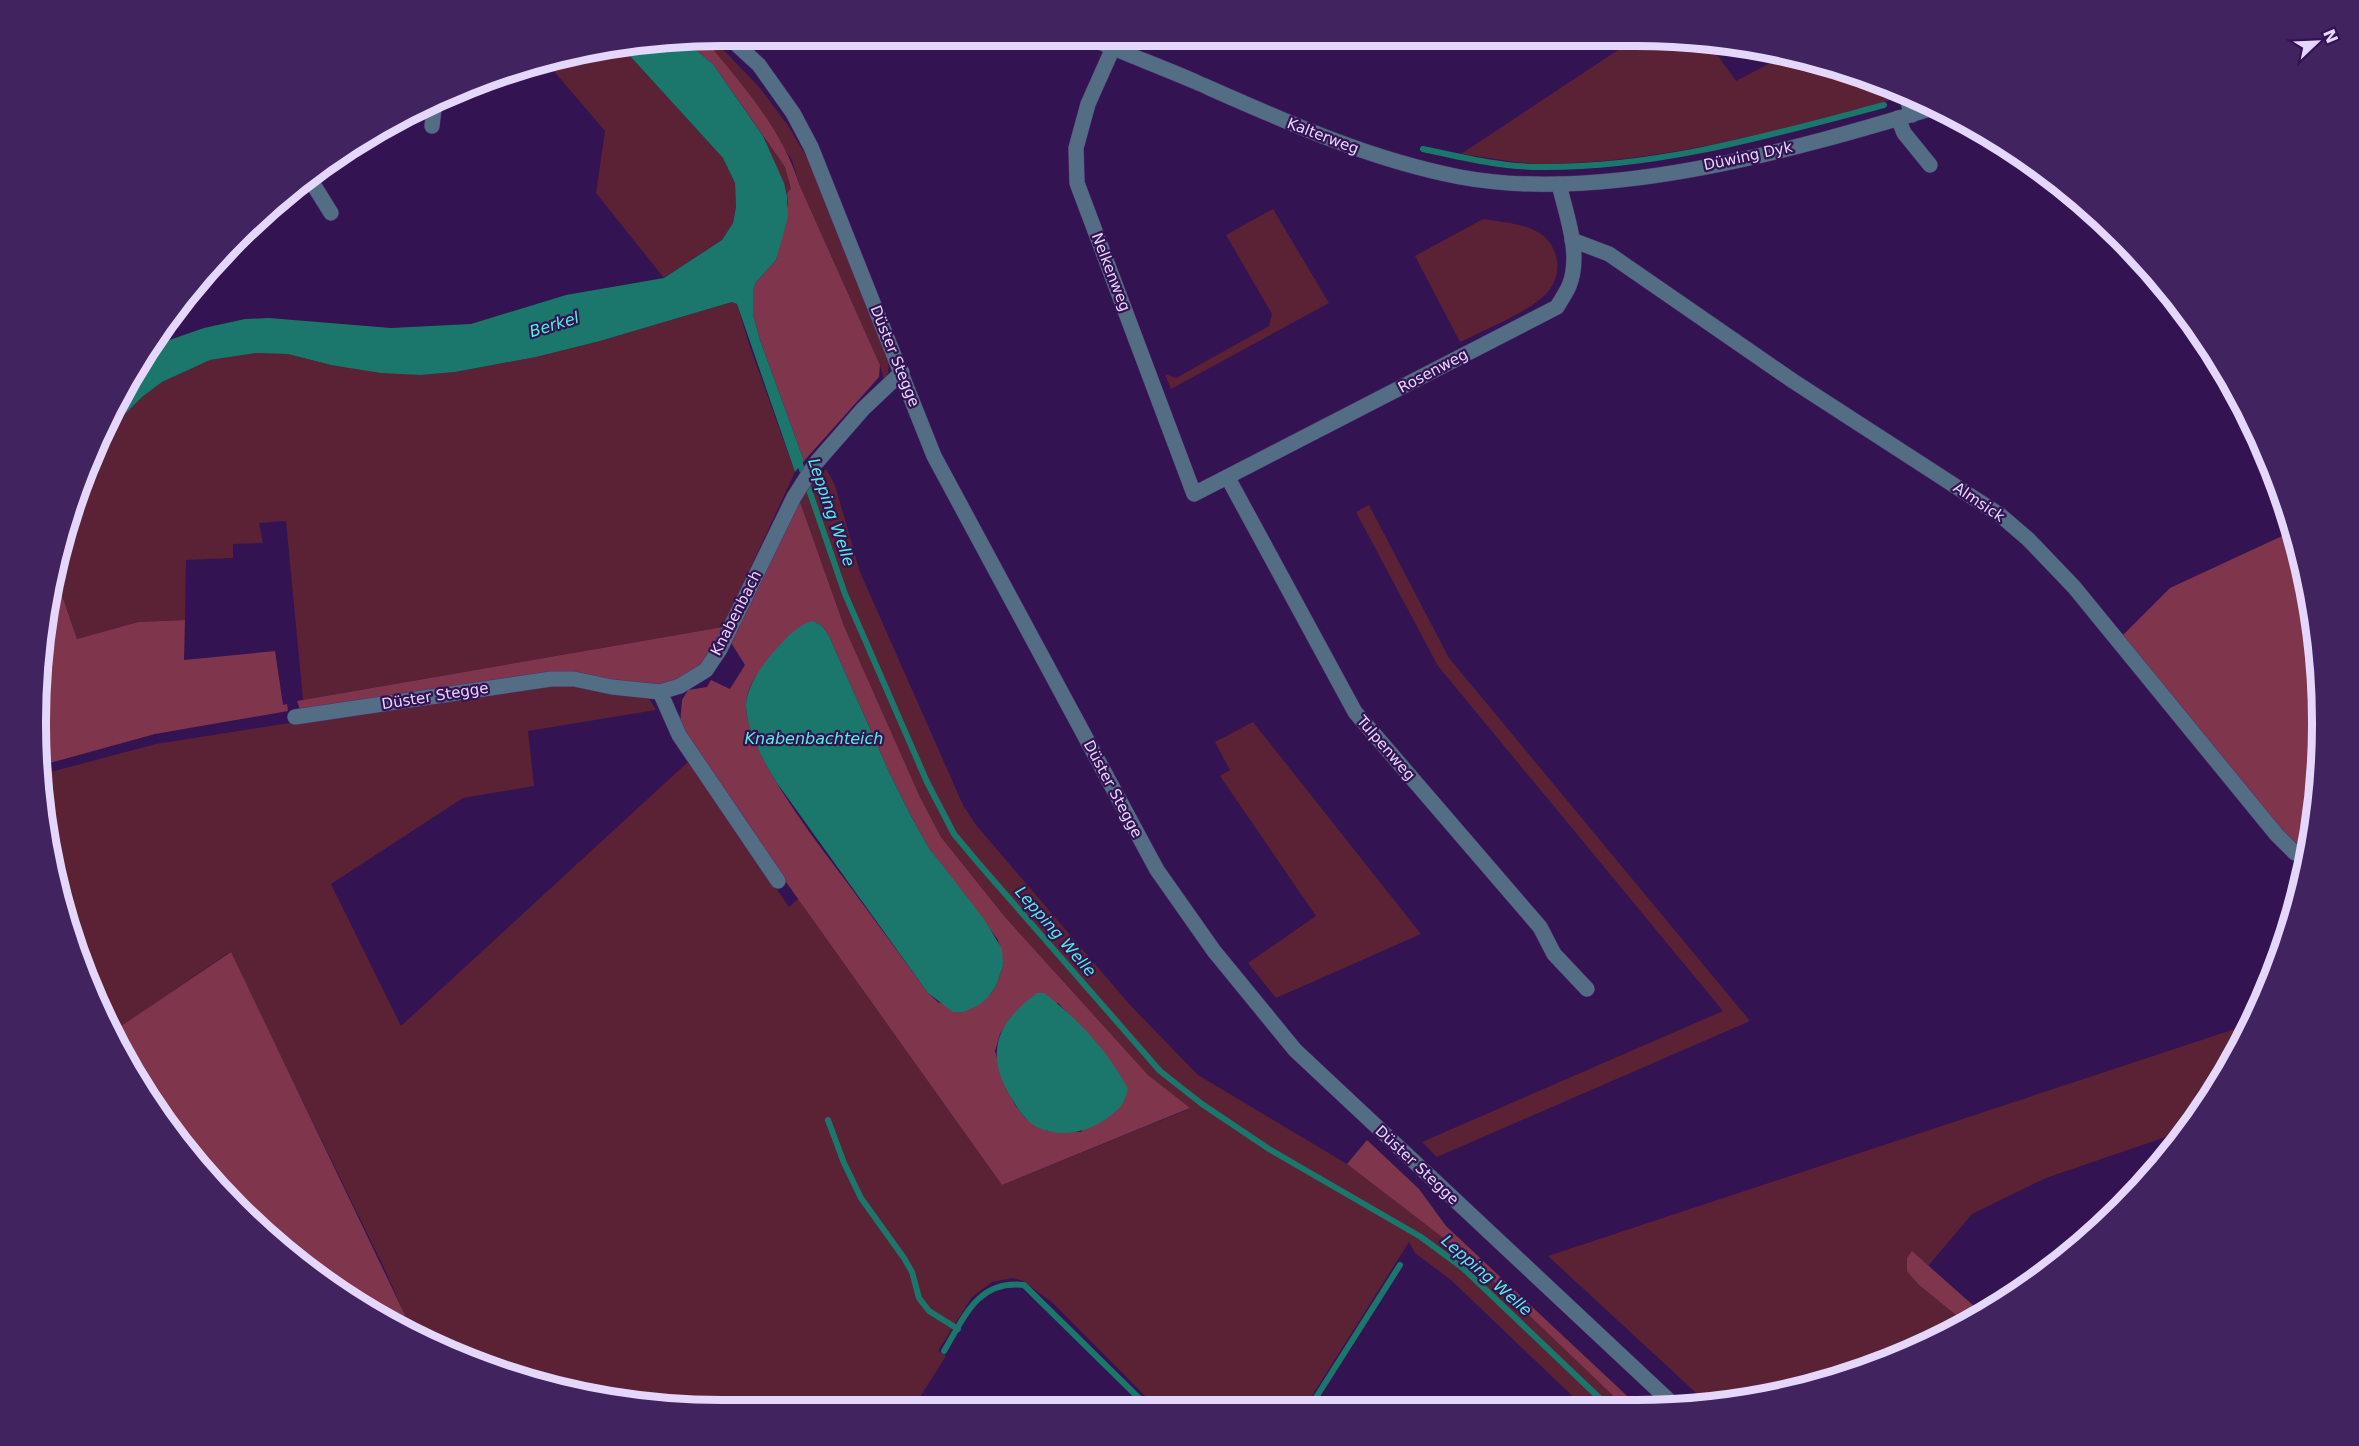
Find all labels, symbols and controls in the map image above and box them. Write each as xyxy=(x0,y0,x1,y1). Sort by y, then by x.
north arrow xyxy=(2287,12,2347,72)
text: N xyxy=(2319,26,2342,46)
street label: Kalterweg xyxy=(1285,114,1361,158)
street label: Düwing Dyk xyxy=(1702,138,1794,174)
street label: Nelkenweg xyxy=(1088,230,1134,314)
street label: Düster Stegge xyxy=(866,303,924,409)
water label: Berkel xyxy=(527,308,582,341)
street label: Rosenweg xyxy=(1395,345,1471,397)
water label: Lepping Welle xyxy=(804,456,859,569)
street label: Almsick xyxy=(1950,478,2008,526)
street label: Knabenbach xyxy=(707,567,765,659)
street label: Düster Stegge xyxy=(380,679,490,713)
street label: Tulpenweg xyxy=(1352,711,1419,784)
water label: Knabenbachteich xyxy=(745,729,883,748)
street label: Düster Stegge xyxy=(1080,737,1146,841)
water label: Lepping Welle xyxy=(1011,882,1100,980)
street label: Düster Stegge xyxy=(1371,1122,1463,1208)
water label: Lepping Welle xyxy=(1438,1231,1536,1320)

